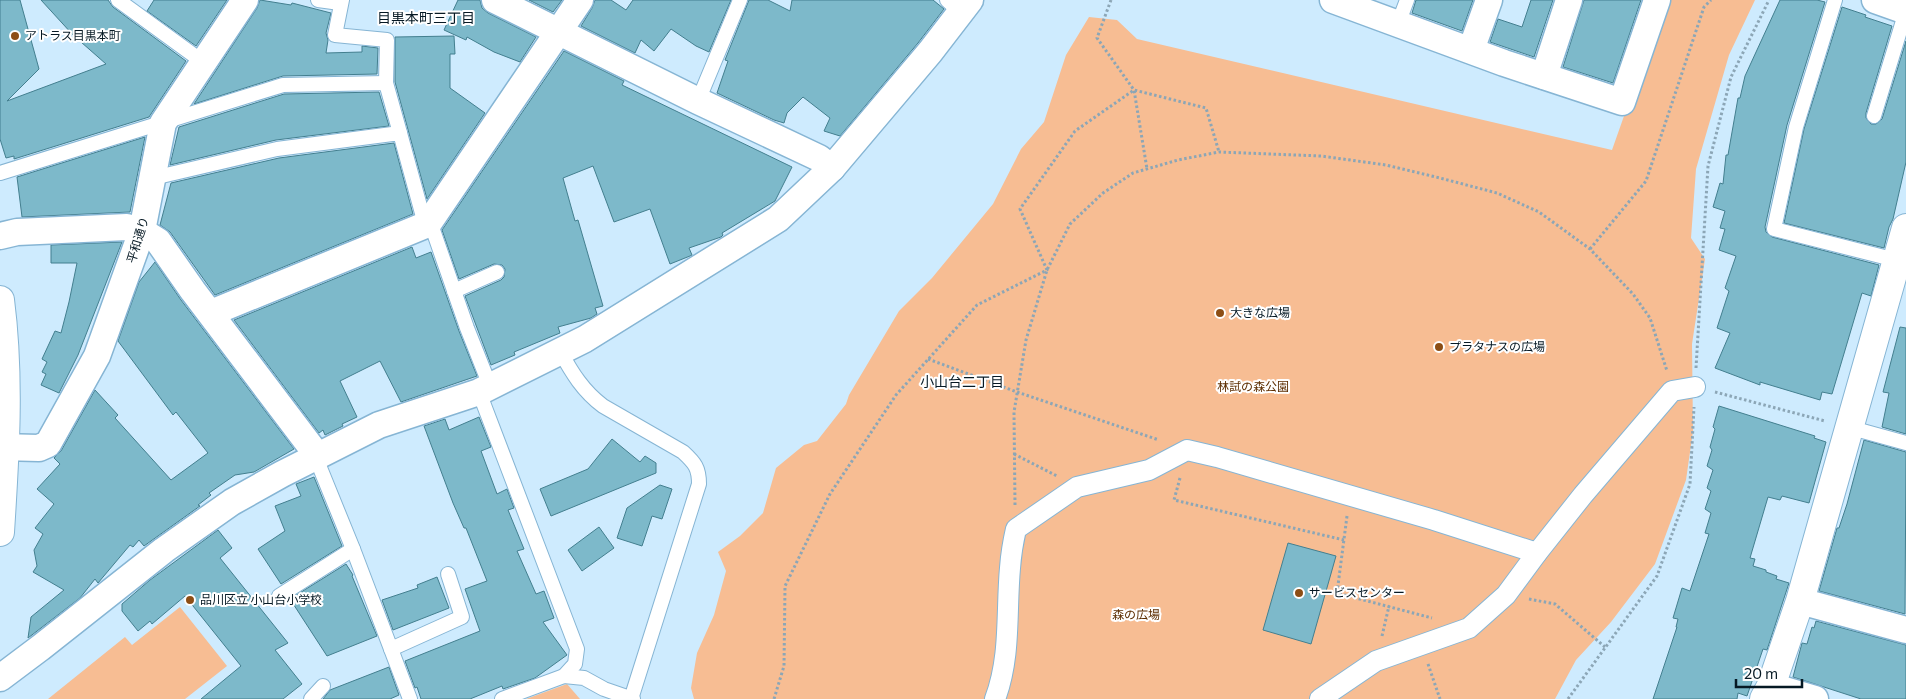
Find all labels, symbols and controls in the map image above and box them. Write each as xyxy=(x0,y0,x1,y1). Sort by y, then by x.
district label: 目黒本町三丁目 xyxy=(377,9,475,26)
place label: アトラス目黒本町 xyxy=(25,28,121,42)
marker: アトラス目黒本町 xyxy=(9,30,21,42)
street label: 平和通り xyxy=(123,215,151,265)
place label: 大きな広場 xyxy=(1230,305,1290,319)
marker: 大きな広場 xyxy=(1214,307,1226,319)
place label: プラタナスの広場 xyxy=(1449,339,1545,353)
marker: プラタナスの広場 xyxy=(1433,341,1445,353)
district label: 小山台二丁目 xyxy=(920,373,1004,390)
park label: 林試の森公園 xyxy=(1217,379,1289,393)
place label: サービスセンター xyxy=(1309,585,1405,599)
marker: サービスセンター xyxy=(1293,587,1305,599)
place label: 品川区立 小山台小学校 xyxy=(200,592,322,606)
marker: 品川区立 小山台小学校 xyxy=(184,594,196,606)
park label: 森の広場 xyxy=(1112,607,1160,621)
scale bar xyxy=(1736,656,1802,688)
text: 20 m xyxy=(1744,664,1778,682)

